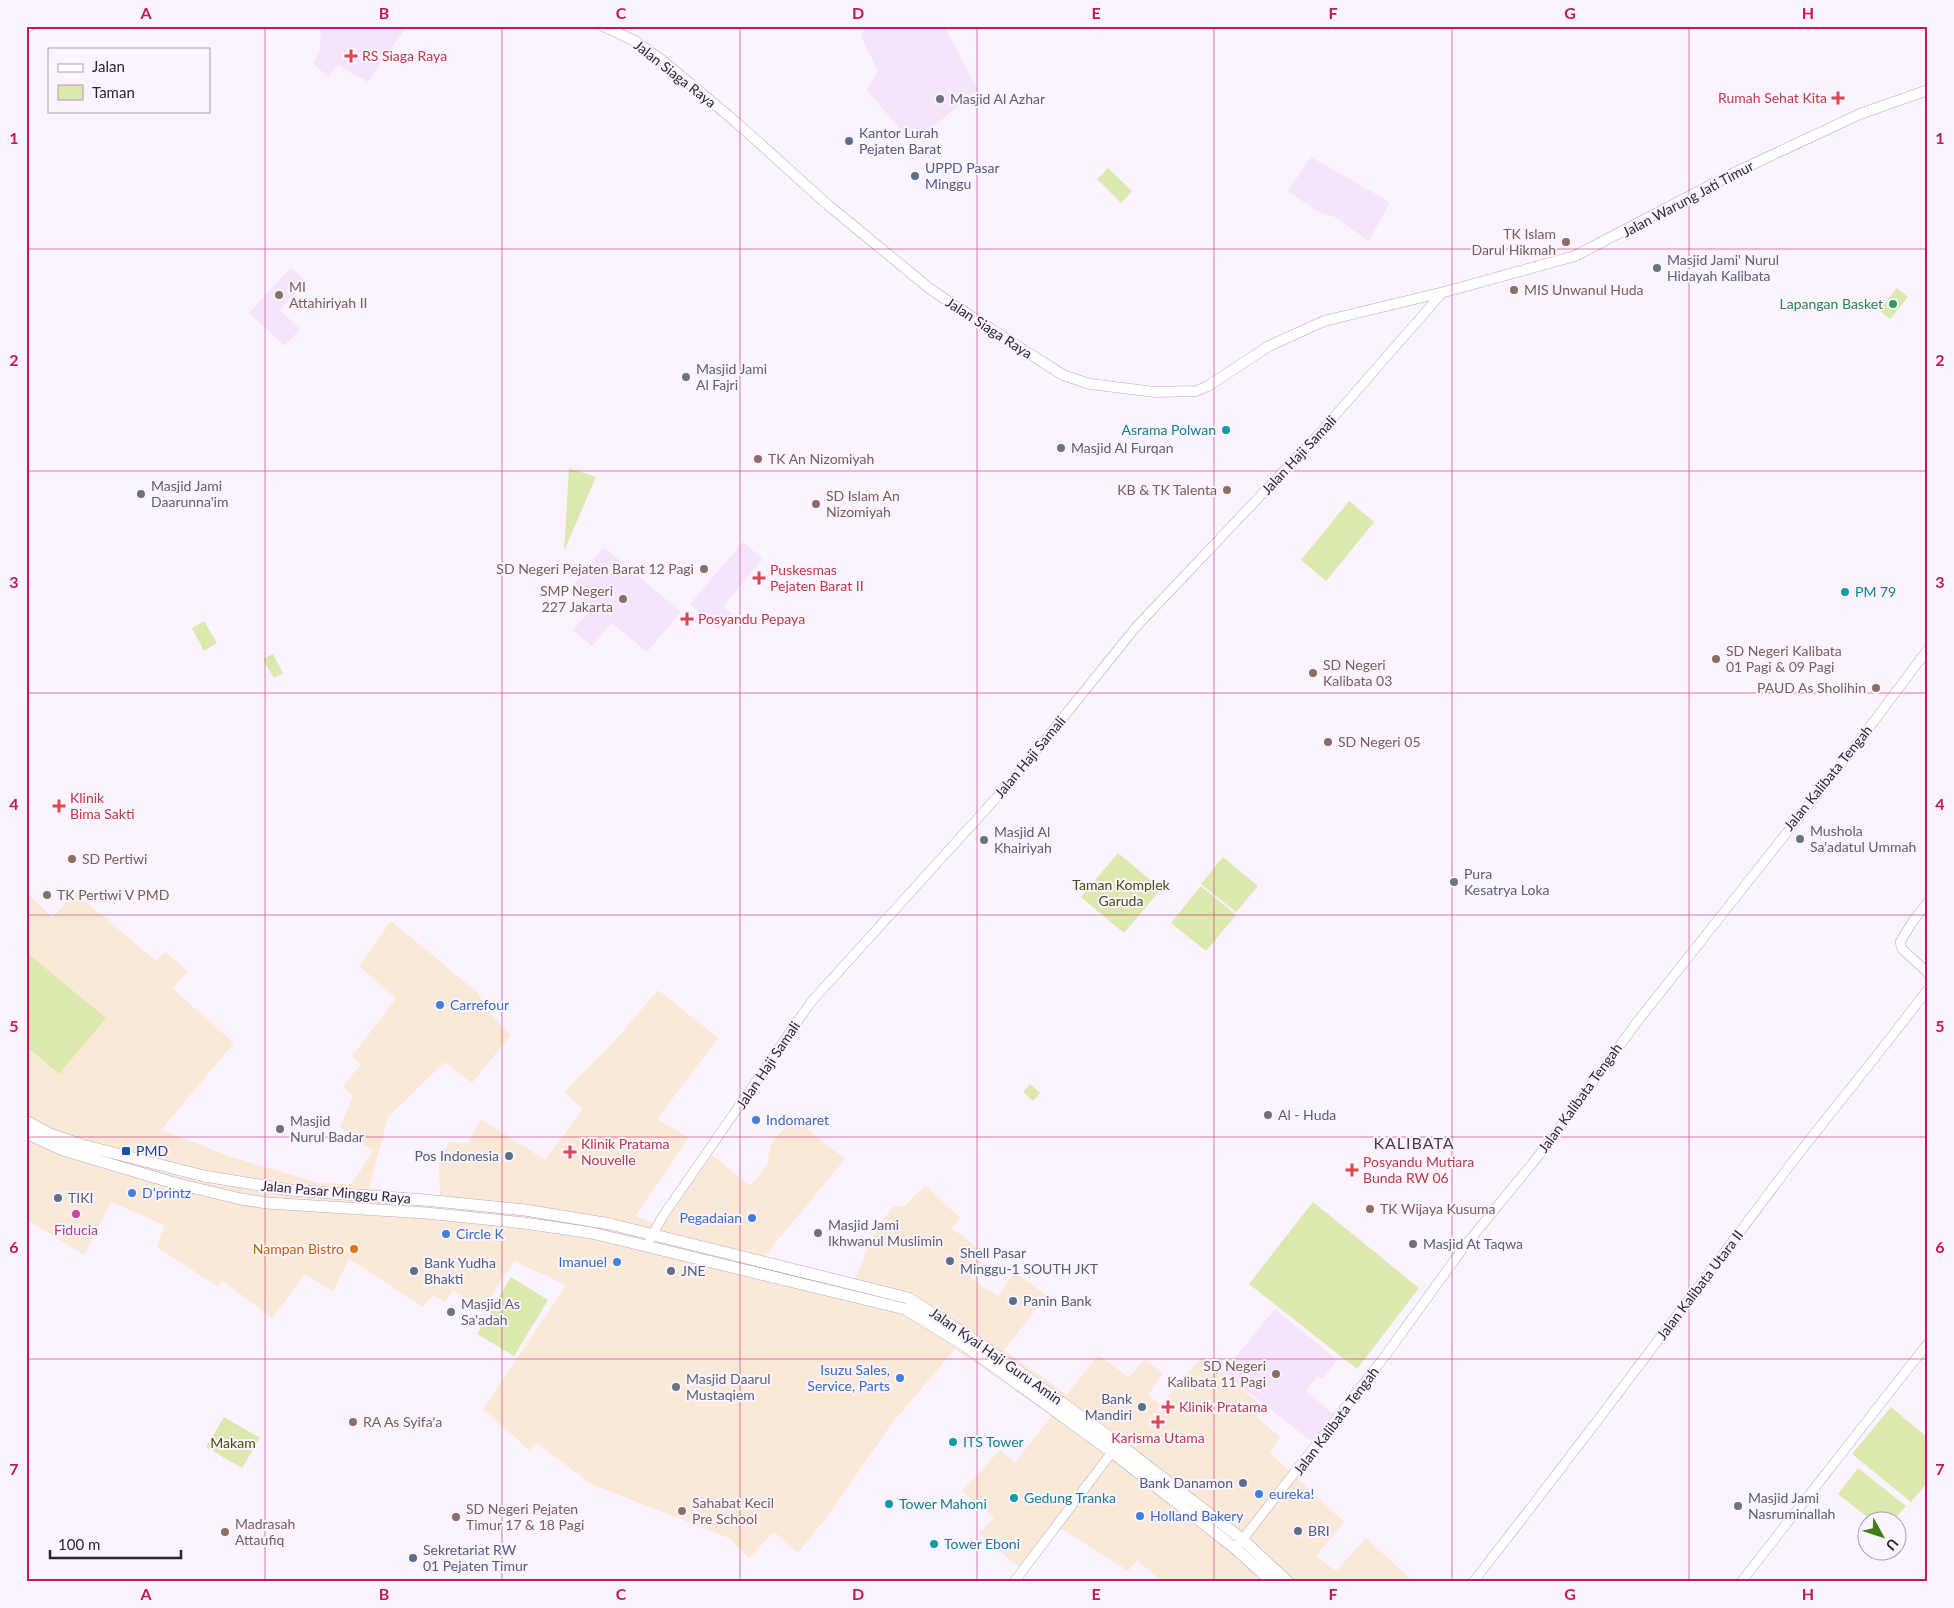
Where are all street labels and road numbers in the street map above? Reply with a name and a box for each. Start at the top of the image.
street label: Jalan Siaga Raya [631,36,720,111]
street label: Jalan Warung Jati Timur [1619,157,1756,240]
street label: Jalan Siaga Raya [943,293,1036,362]
street label: Jalan Haji Samali [1258,412,1339,498]
street label: Jalan Haji Samali [990,712,1069,801]
street label: Jalan Kalibata Tengah [1780,722,1875,834]
street label: Jalan Haji Samali [732,1018,803,1112]
street label: Jalan Kalibata Tengah [1534,1040,1625,1156]
street label: Jalan Pasar Minggu Raya [260,1176,412,1207]
street label: Jalan Kalibata Utara II [1653,1227,1746,1343]
street label: Jalan Kyai Haji Guru Amin [927,1303,1066,1408]
street label: Jalan Kalibata Tengah [1289,1363,1382,1478]

